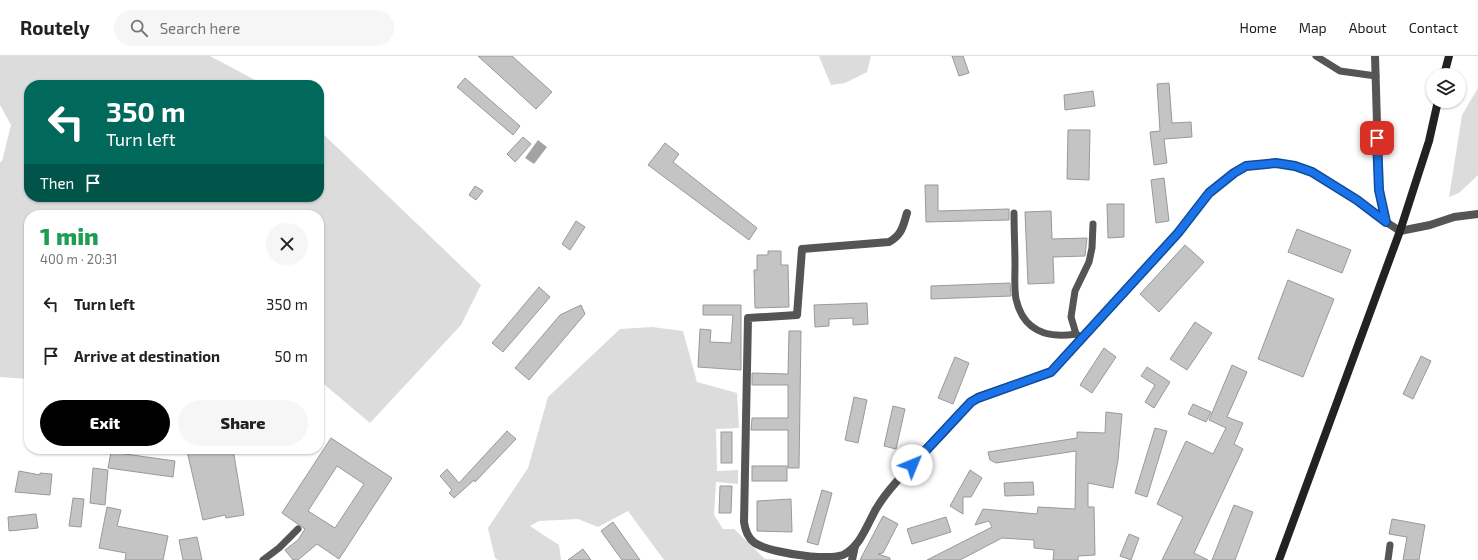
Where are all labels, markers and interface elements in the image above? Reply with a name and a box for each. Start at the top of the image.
search box [114,10,394,46]
text: Routely [20,16,90,39]
icon: search [128,17,150,39]
text: Search here [160,19,240,37]
text: Home [1240,19,1277,36]
text: Map [1299,19,1327,36]
text: About [1349,19,1387,36]
text: Contact [1409,19,1458,36]
map controls [1426,68,1466,108]
button: layers [1426,68,1466,108]
text: 350 m [106,94,186,128]
icon: left [40,96,92,148]
pin [1360,121,1394,155]
icon: arrive [1366,127,1388,149]
text: Turn left [106,128,176,150]
icon: arrive [82,172,104,194]
text: Then [40,174,74,192]
text: 1 min [40,221,99,250]
button: close [266,223,308,265]
text: 400 m · 20:31 [40,251,117,267]
icon: left [40,293,62,315]
text: Turn left [74,295,135,313]
text: 350 m [266,295,308,313]
icon: arrive [40,345,62,367]
text: Arrive at destination [74,347,220,365]
text: 50 m [274,347,308,365]
button: Exit [40,400,170,446]
button: Share [178,400,308,446]
position arrow [891,444,933,486]

